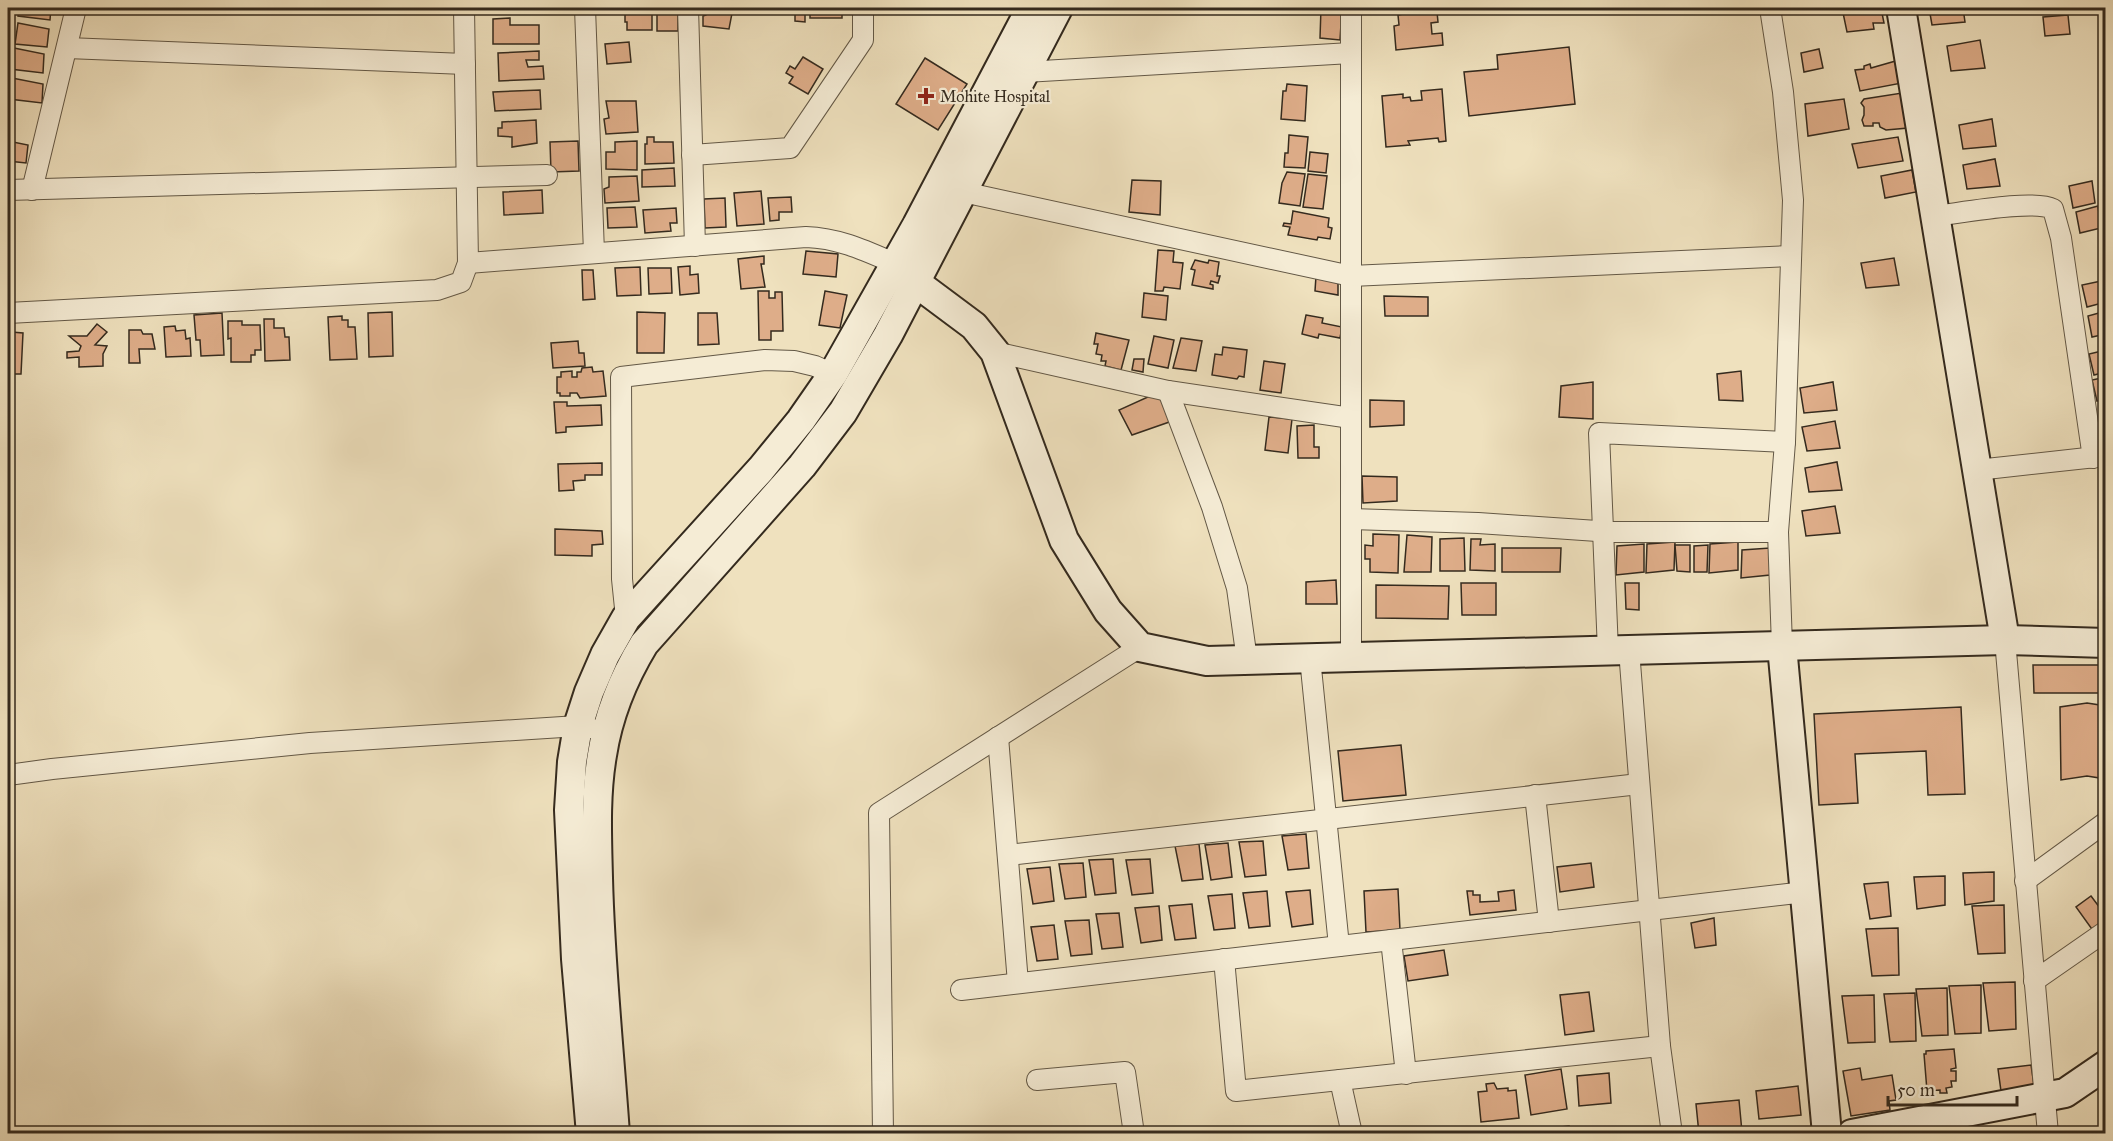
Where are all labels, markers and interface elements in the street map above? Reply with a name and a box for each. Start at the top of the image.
marker: Mohite Hospital [917,87,935,105]
place label: Mohite Hospital [940,87,1051,106]
scale bar [1888,1069,2017,1107]
text: 50 m [1897,1079,1935,1101]

